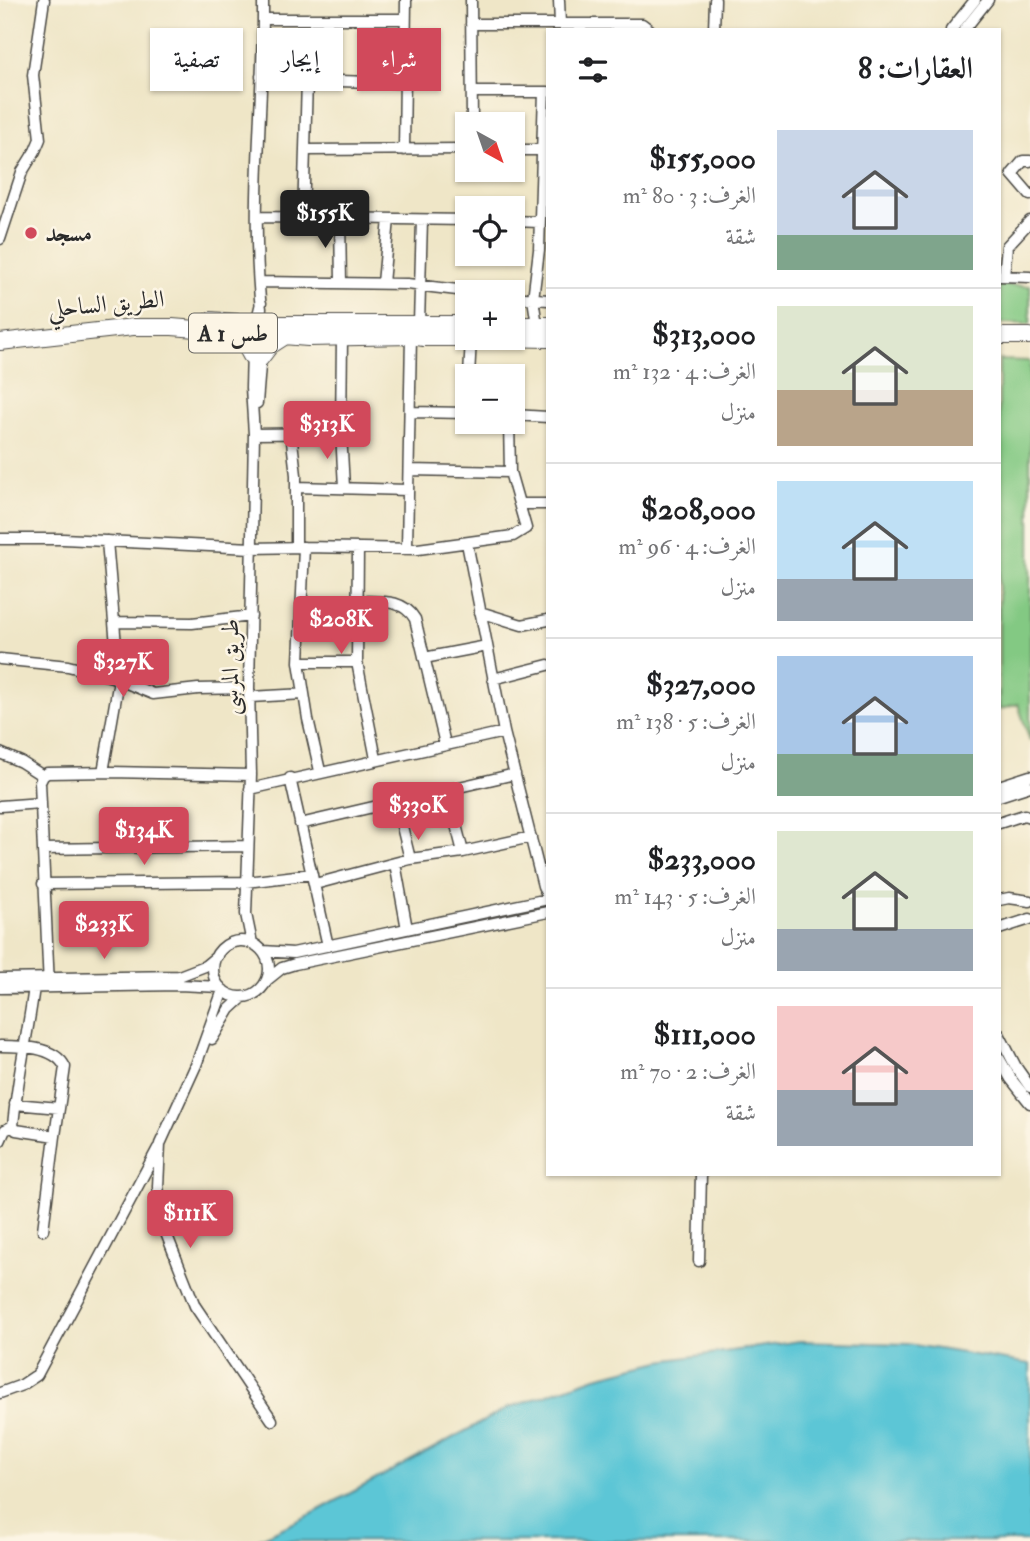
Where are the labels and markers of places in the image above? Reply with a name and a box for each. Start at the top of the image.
pin: $155K [276,190,374,250]
place label: مسجد [45,218,92,249]
marker: مسجد [23,225,39,241]
pin: $313K [278,402,376,461]
pin: $208K [292,596,390,656]
pin: $327K [74,640,172,699]
pin: $330K [369,782,467,842]
pin: $134K [95,808,193,867]
pin: $233K [55,902,153,961]
pin: $111K [141,1190,239,1250]

